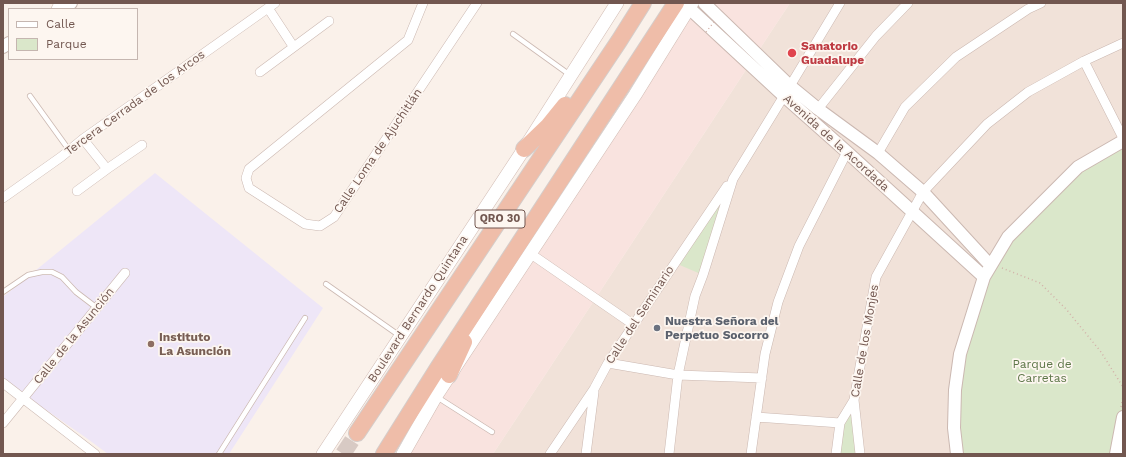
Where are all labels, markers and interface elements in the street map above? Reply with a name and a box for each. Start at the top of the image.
legend [8,8,138,60]
text: Calle [46,17,75,31]
text: Parque [46,37,87,51]
place label: Sanatorio Guadalupe [801,39,864,67]
street label: Tercera Cerrada de los Arcos [62,47,208,159]
marker: Sanatorio Guadalupe [786,47,798,59]
street label: Calle Loma de Ajuchitlán [331,86,425,216]
street label: Avenida de la Acordada [780,92,892,194]
road number: QRO 30 [475,210,525,228]
street label: Boulevard Bernardo Quintana [365,233,471,385]
street label: Calle del Seminario [603,263,677,367]
street label: Calle de los Monjes [848,283,882,399]
street label: Calle de la Asunción [31,285,117,387]
place label: Nuestra Señora del Perpetuo Socorro [665,314,779,342]
marker: Nuestra Señora del Perpetuo Socorro [652,323,662,333]
place label: Instituto La Asunción [159,330,231,358]
marker: Instituto La Asunción [146,339,156,349]
park label: Parque de Carretas [1012,357,1072,385]

